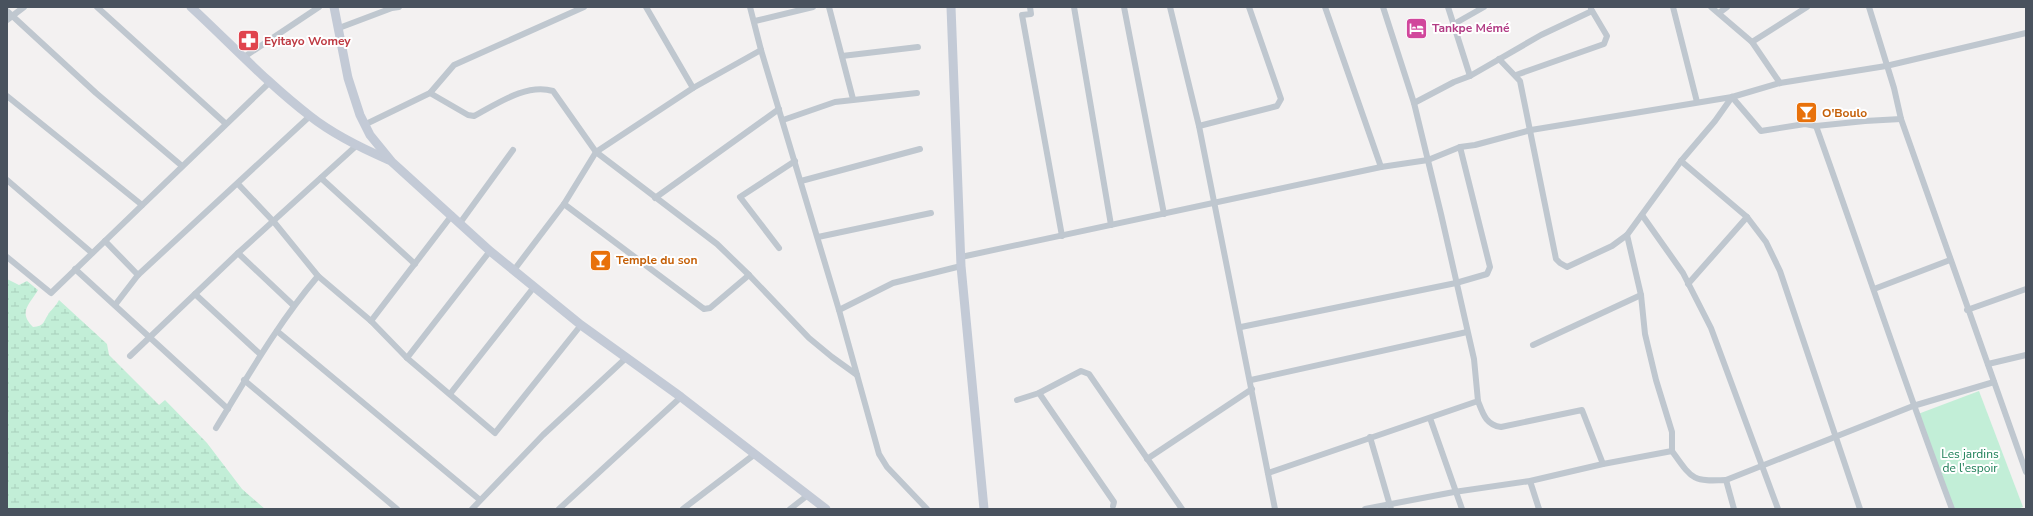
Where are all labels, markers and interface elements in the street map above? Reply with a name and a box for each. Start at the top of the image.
hotel icon: Tankpe Mémé [1404,15,1430,41]
place label: Tankpe Mémé [1432,20,1510,36]
pharmacy icon: Eyitayo Womey [235,28,261,54]
place label: Eyitayo Womey [264,33,351,49]
bar icon: O'Boulo [1794,100,1820,126]
place label: O'Boulo [1822,105,1867,121]
bar icon: Temple du son [588,247,614,273]
place label: Temple du son [616,252,697,268]
park label: Les jardins de l'espoir [1941,446,1999,476]

